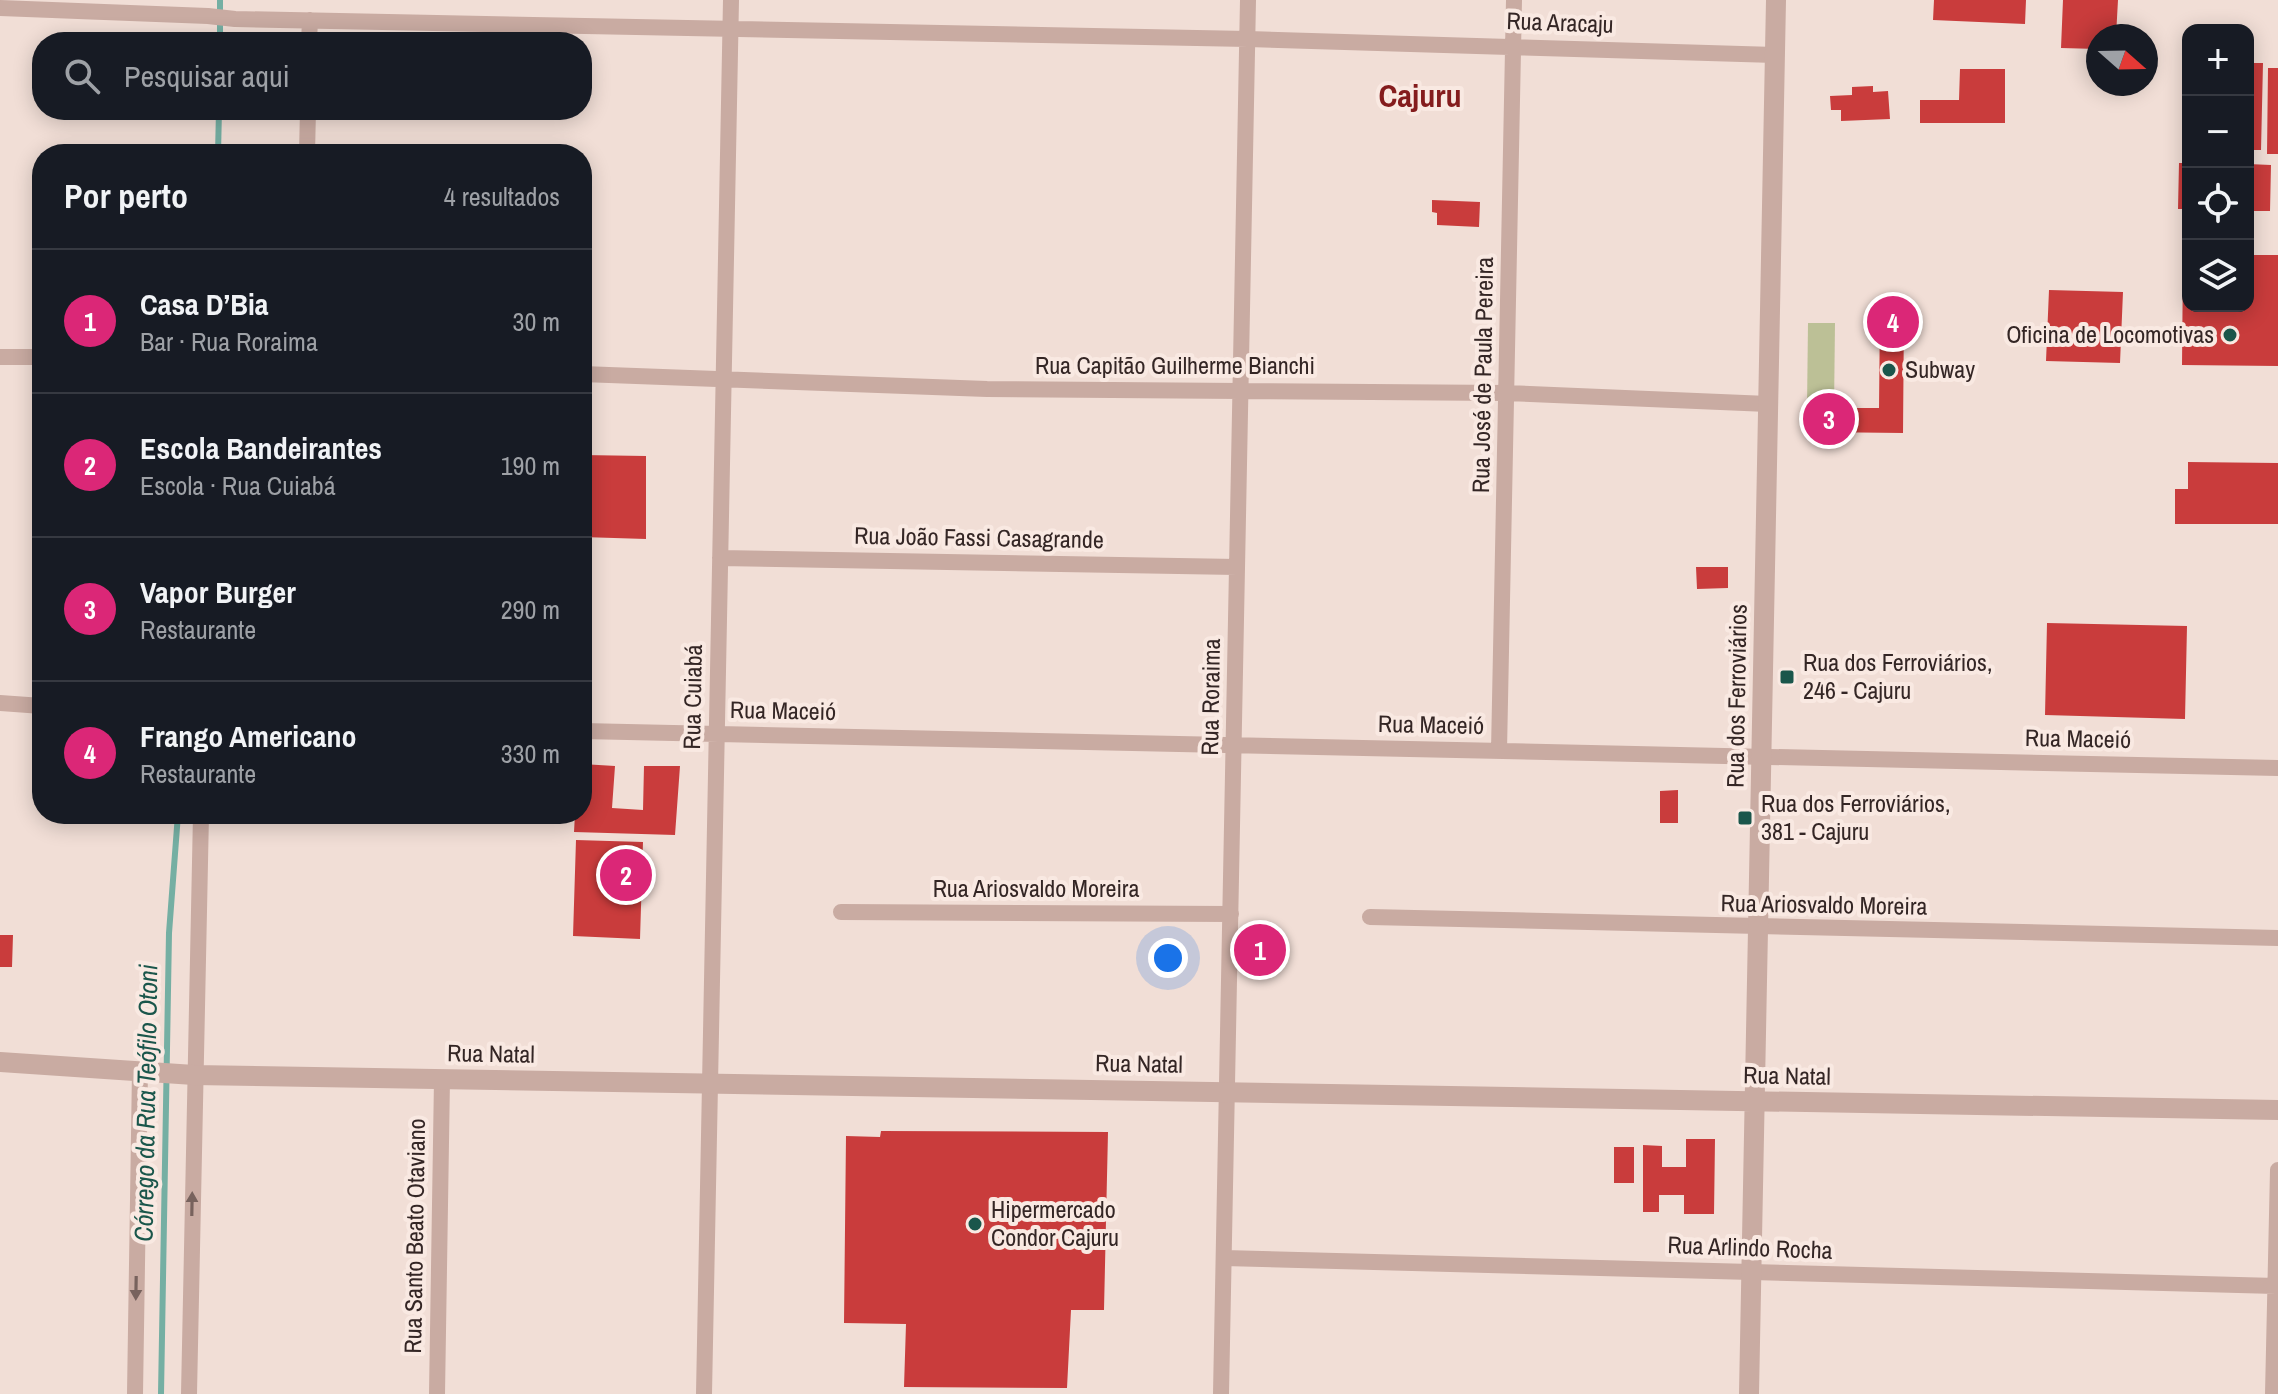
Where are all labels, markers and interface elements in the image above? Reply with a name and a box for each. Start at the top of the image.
street label: Rua Aracaju [1506,4,1614,40]
north arrow [2086,24,2158,96]
map controls [2182,24,2254,312]
button: + [2182,24,2254,96]
search box [32,32,592,120]
icon: search [60,54,104,98]
text: Pesquisar aqui [124,56,289,96]
district label: Cajuru [1378,74,1462,117]
button: − [2182,96,2254,168]
button: locate [2182,168,2254,240]
text: Por perto [64,173,188,219]
text: 4 resultados [444,179,560,214]
button: layers [2182,240,2254,312]
street label: Rua José de Paula Pereira [1464,257,1500,493]
text: Casa D’Bia [140,284,269,324]
pin: 4 [1867,292,1919,352]
text: 1 [84,304,96,339]
text: 30 m [513,304,560,339]
place label: Oficina de Locomotivas [2006,318,2214,350]
text: Bar · Rua Roraima [140,324,318,359]
marker: Oficina de Locomotivas [2221,326,2239,344]
street label: Rua Capitão Guilherme Bianchi [1035,349,1315,381]
place label: Subway [1905,353,1975,385]
marker: Subway [1880,361,1898,379]
pin: 3 [1803,389,1855,449]
text: Escola Bandeirantes [140,428,382,468]
text: 2 [84,448,96,483]
text: 190 m [501,448,560,483]
text: Escola · Rua Cuiabá [140,468,336,503]
street label: Rua João Fassi Casagrande [854,519,1104,555]
text: Vapor Burger [140,572,296,612]
text: 3 [84,592,96,627]
text: 290 m [501,592,560,627]
street label: Rua dos Ferroviários [1718,604,1754,788]
text: Restaurante [140,612,256,647]
street label: Rua Roraima [1193,638,1227,756]
street label: Rua Cuiabá [675,644,709,750]
place label: Rua dos Ferroviários, 246 - Cajuru [1803,646,1992,706]
marker: Rua dos Ferroviários, 246 - Cajuru [1778,668,1796,686]
street label: Rua Maceió [730,693,836,727]
street label: Rua Maceió [1378,707,1484,741]
text: Frango Americano [140,716,356,756]
street label: Rua Maceió [2025,721,2131,755]
text: 4 [84,736,96,771]
text: 330 m [501,736,560,771]
text: Restaurante [140,756,256,791]
place label: Rua dos Ferroviários, 381 - Cajuru [1761,787,1950,847]
marker: Rua dos Ferroviários, 381 - Cajuru [1736,809,1754,827]
pin: 2 [600,845,652,905]
street label: Rua Ariosvaldo Moreira [933,872,1139,904]
street label: Rua Ariosvaldo Moreira [1720,886,1928,922]
pin: 1 [1234,920,1286,980]
your location [1148,938,1188,978]
water label: Córrego da Rua Teófilo Otoni [126,964,165,1242]
street label: Rua Natal [447,1036,535,1070]
street label: Rua Natal [1095,1046,1183,1080]
street label: Rua Natal [1743,1058,1831,1092]
street label: Rua Santo Beato Otaviano [396,1118,432,1354]
one-way arrow [186,1191,198,1216]
place label: Hipermercado Condor Cajuru [991,1193,1119,1253]
marker: Hipermercado Condor Cajuru [966,1215,984,1233]
street label: Rua Arlindo Rocha [1667,1228,1833,1266]
one-way arrow [130,1276,143,1301]

